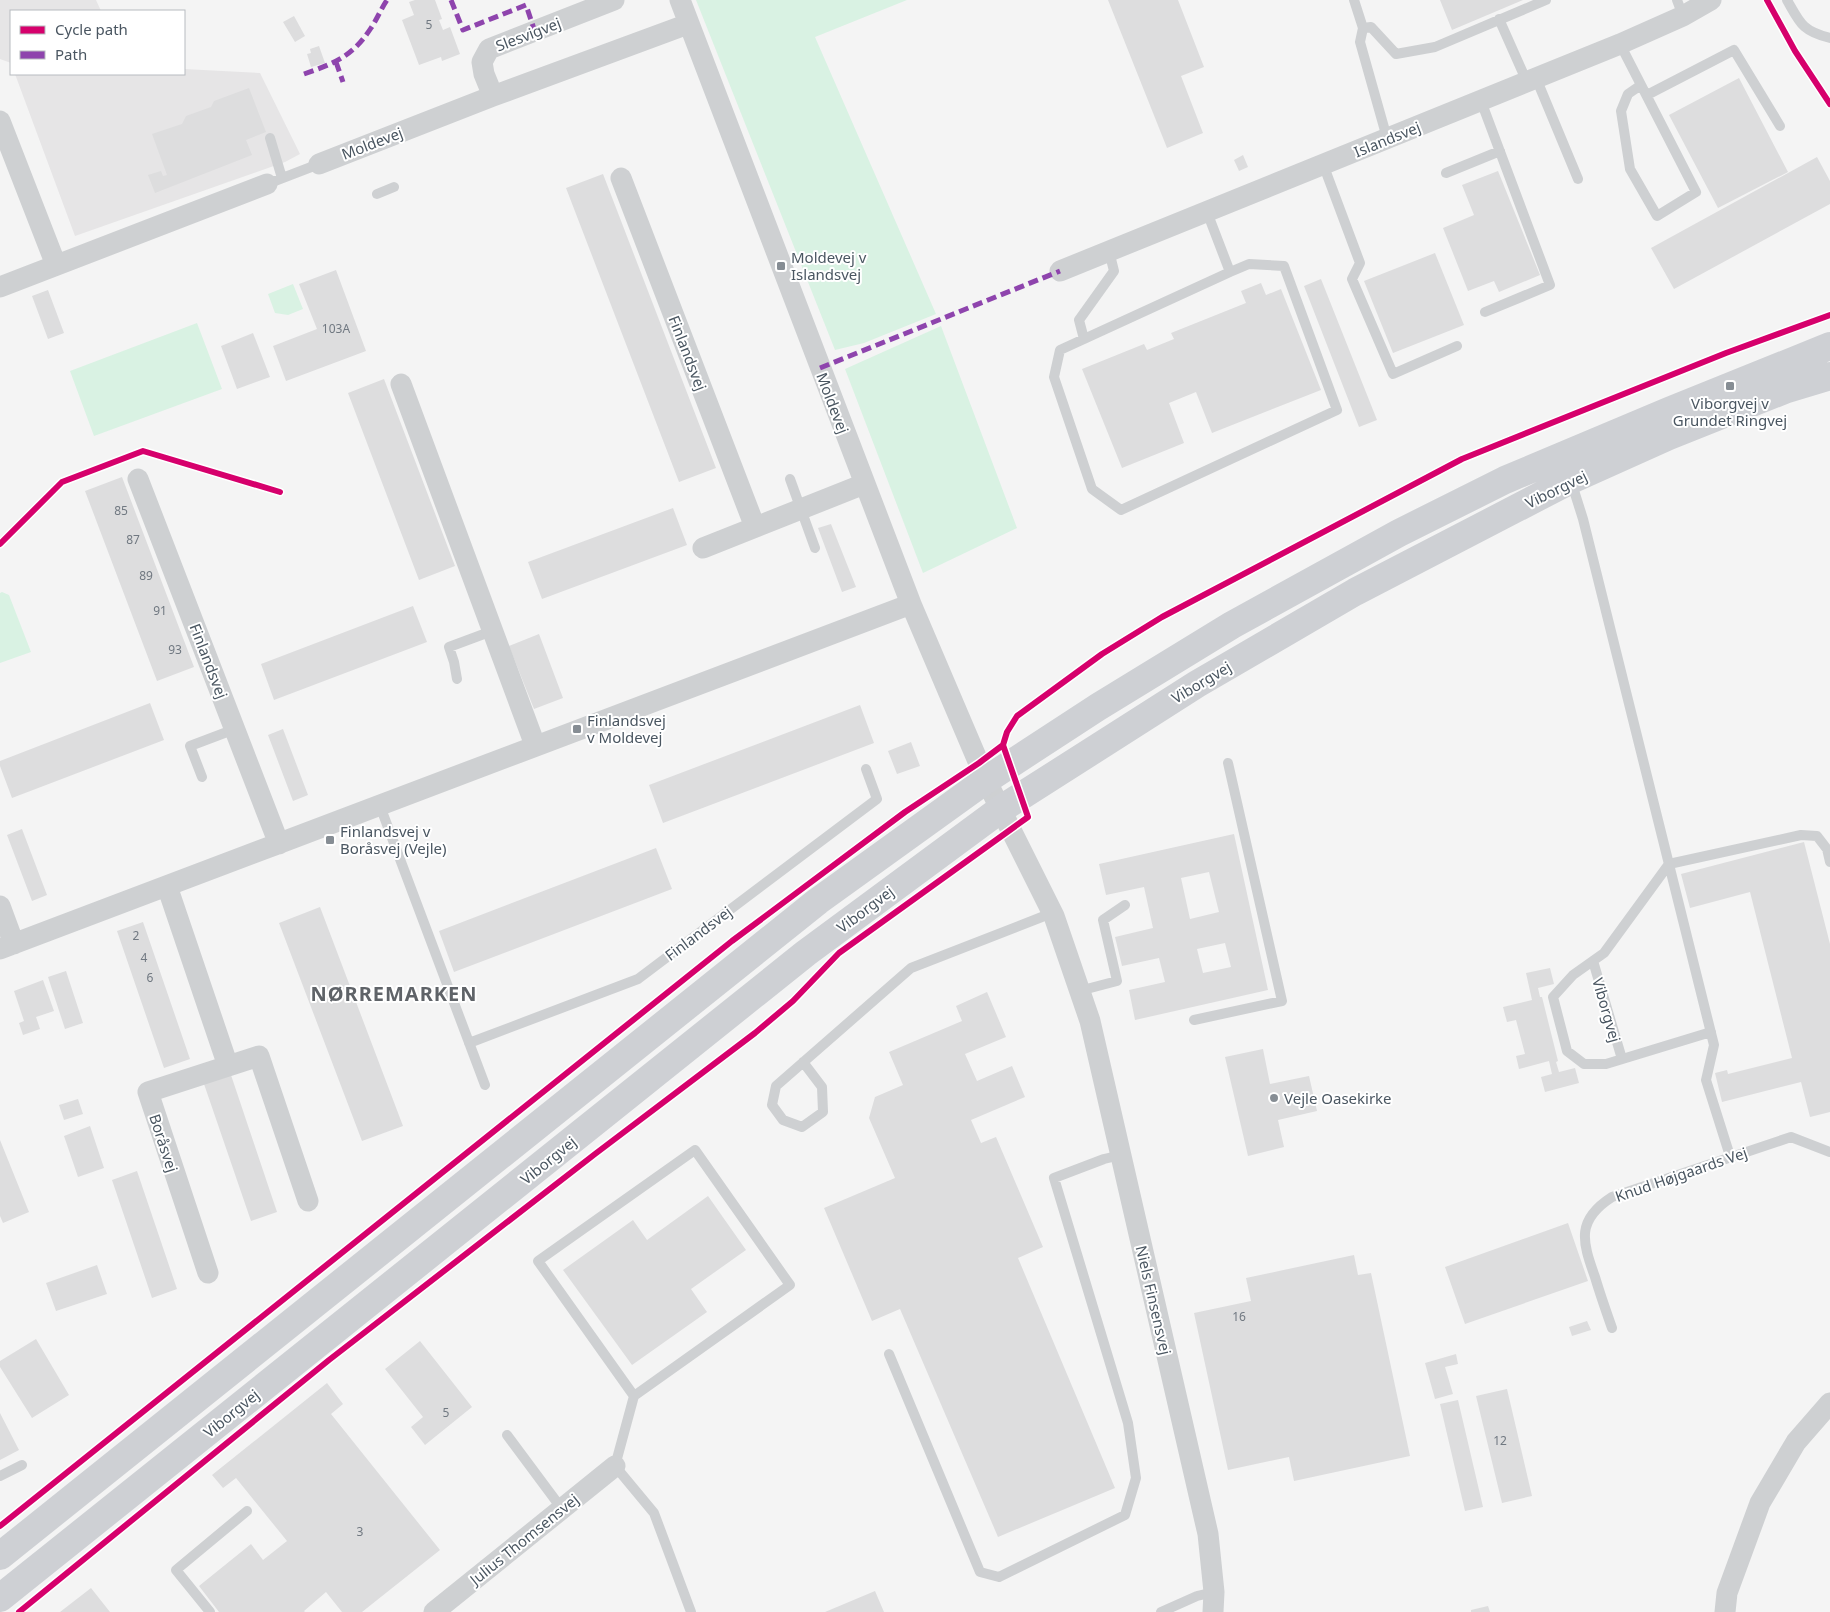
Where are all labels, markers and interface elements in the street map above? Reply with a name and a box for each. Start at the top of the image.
legend [10,10,185,75]
street label: Slesvigvej [492,12,564,56]
house number: 5 [426,16,433,33]
text: Cycle path [55,19,128,39]
text: Path [55,44,87,64]
street label: Islandsvej [1351,117,1423,161]
street label: Moldevej [339,122,405,164]
place label: Moldevej v Islandsvej [791,247,867,284]
marker: Moldevej v Islandsvej [775,260,787,272]
street label: Finlandsvej [665,313,711,393]
house number: 103A [322,320,350,337]
street label: Moldevej [812,370,854,436]
marker: Viborgvej v Grundet Ringvej [1724,380,1736,392]
place label: Viborgvej v Grundet Ringvej [1673,393,1787,430]
street label: Viborgvej [1522,465,1590,513]
house number: 85 [114,502,128,519]
house number: 87 [126,531,140,548]
house number: 89 [139,567,153,584]
house number: 91 [153,602,167,619]
street label: Finlandsvej [186,621,232,701]
house number: 93 [168,641,182,658]
street label: Viborgvej [1167,656,1235,708]
place label: Finlandsvej v Moldevej [587,710,666,747]
marker: Finlandsvej v Moldevej [571,723,583,735]
place label: Finlandsvej v Boråsvej (Vejle) [340,821,447,858]
marker: Finlandsvej v Boråsvej (Vejle) [324,834,336,846]
street label: Viborgvej [832,881,898,937]
street label: Finlandsvej [660,901,736,965]
house number: 2 [133,927,140,944]
house number: 4 [141,949,148,966]
house number: 6 [147,969,154,986]
street label: Viborgvej [1588,975,1626,1045]
district label: NØRREMARKEN [310,980,478,1007]
place label: Vejle Oasekirke [1284,1088,1392,1108]
marker: Vejle Oasekirke [1268,1092,1280,1104]
street label: Boråsvej [145,1111,183,1175]
street label: Viborgvej [516,1131,580,1189]
street label: Knud Højgaards Vej [1612,1142,1750,1206]
street label: Niels Finsensvej [1132,1243,1176,1357]
house number: 16 [1232,1308,1246,1325]
street label: Viborgvej [199,1384,263,1442]
house number: 5 [443,1404,450,1421]
house number: 12 [1493,1432,1507,1449]
street label: Julius Thomsensvej [464,1489,582,1590]
house number: 3 [357,1523,364,1540]

